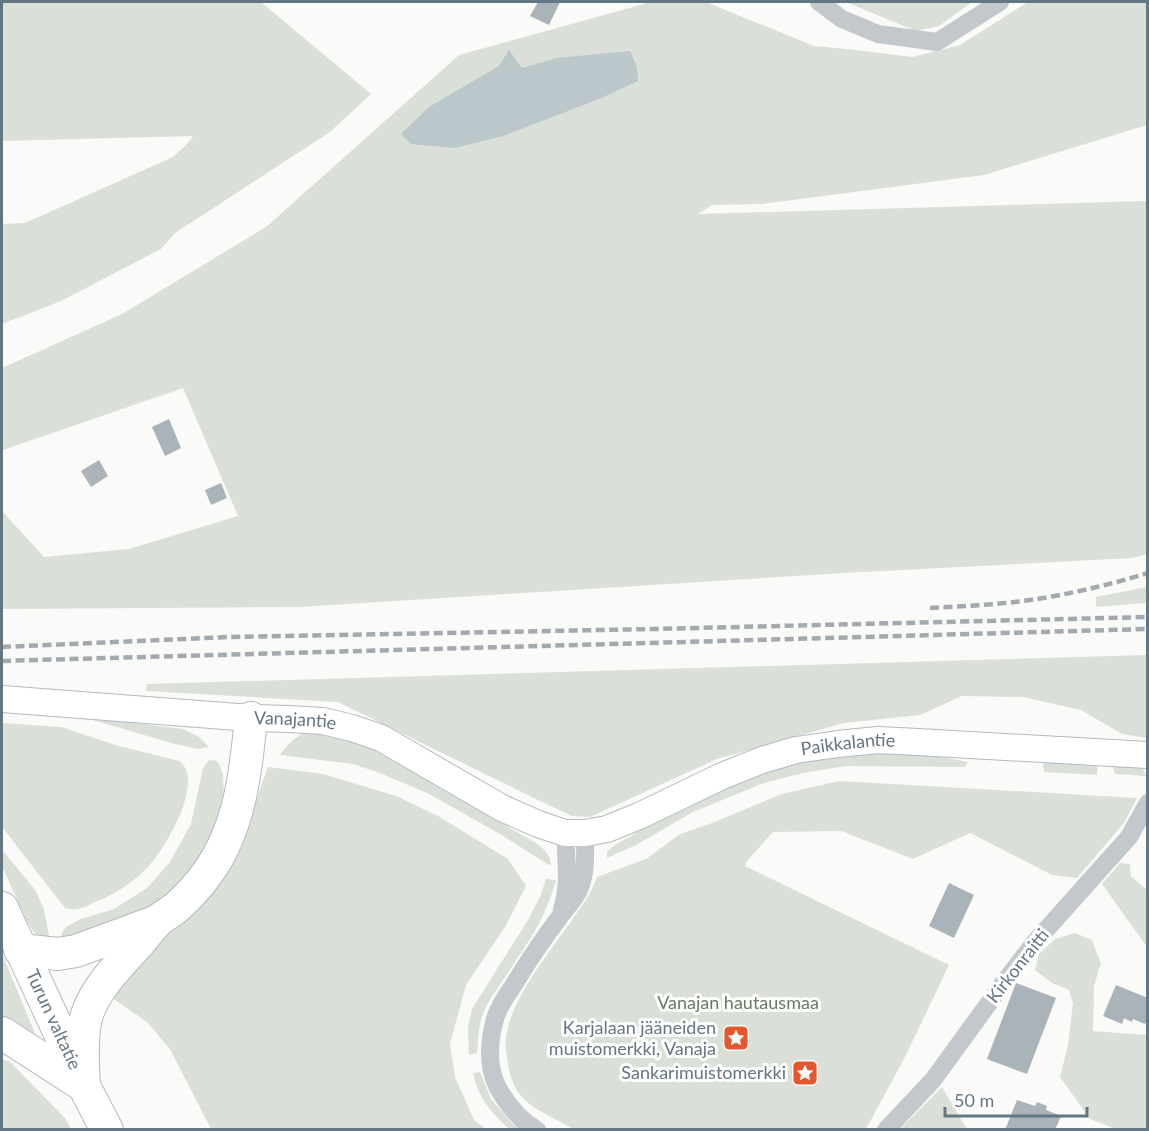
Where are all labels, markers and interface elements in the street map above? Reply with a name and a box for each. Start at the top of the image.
street label: Vanajantie [254,706,339,734]
street label: Paikkalantie [799,728,896,759]
street label: Kirkonraitti [981,924,1053,1007]
street label: Turun valtatie [22,966,87,1073]
park label: Vanajan hautausmaa [657,991,819,1013]
place label: Karjalaan jääneiden muistomerkki, Vanaja [549,1016,716,1059]
place icon: Karjalaan jääneiden muistomerkki, Vanaja [721,1023,751,1053]
place icon: Sankarimuistomerkki [790,1058,820,1088]
place label: Sankarimuistomerkki [621,1061,786,1083]
scale bar [945,1080,1088,1118]
text: 50 m [954,1089,994,1111]

